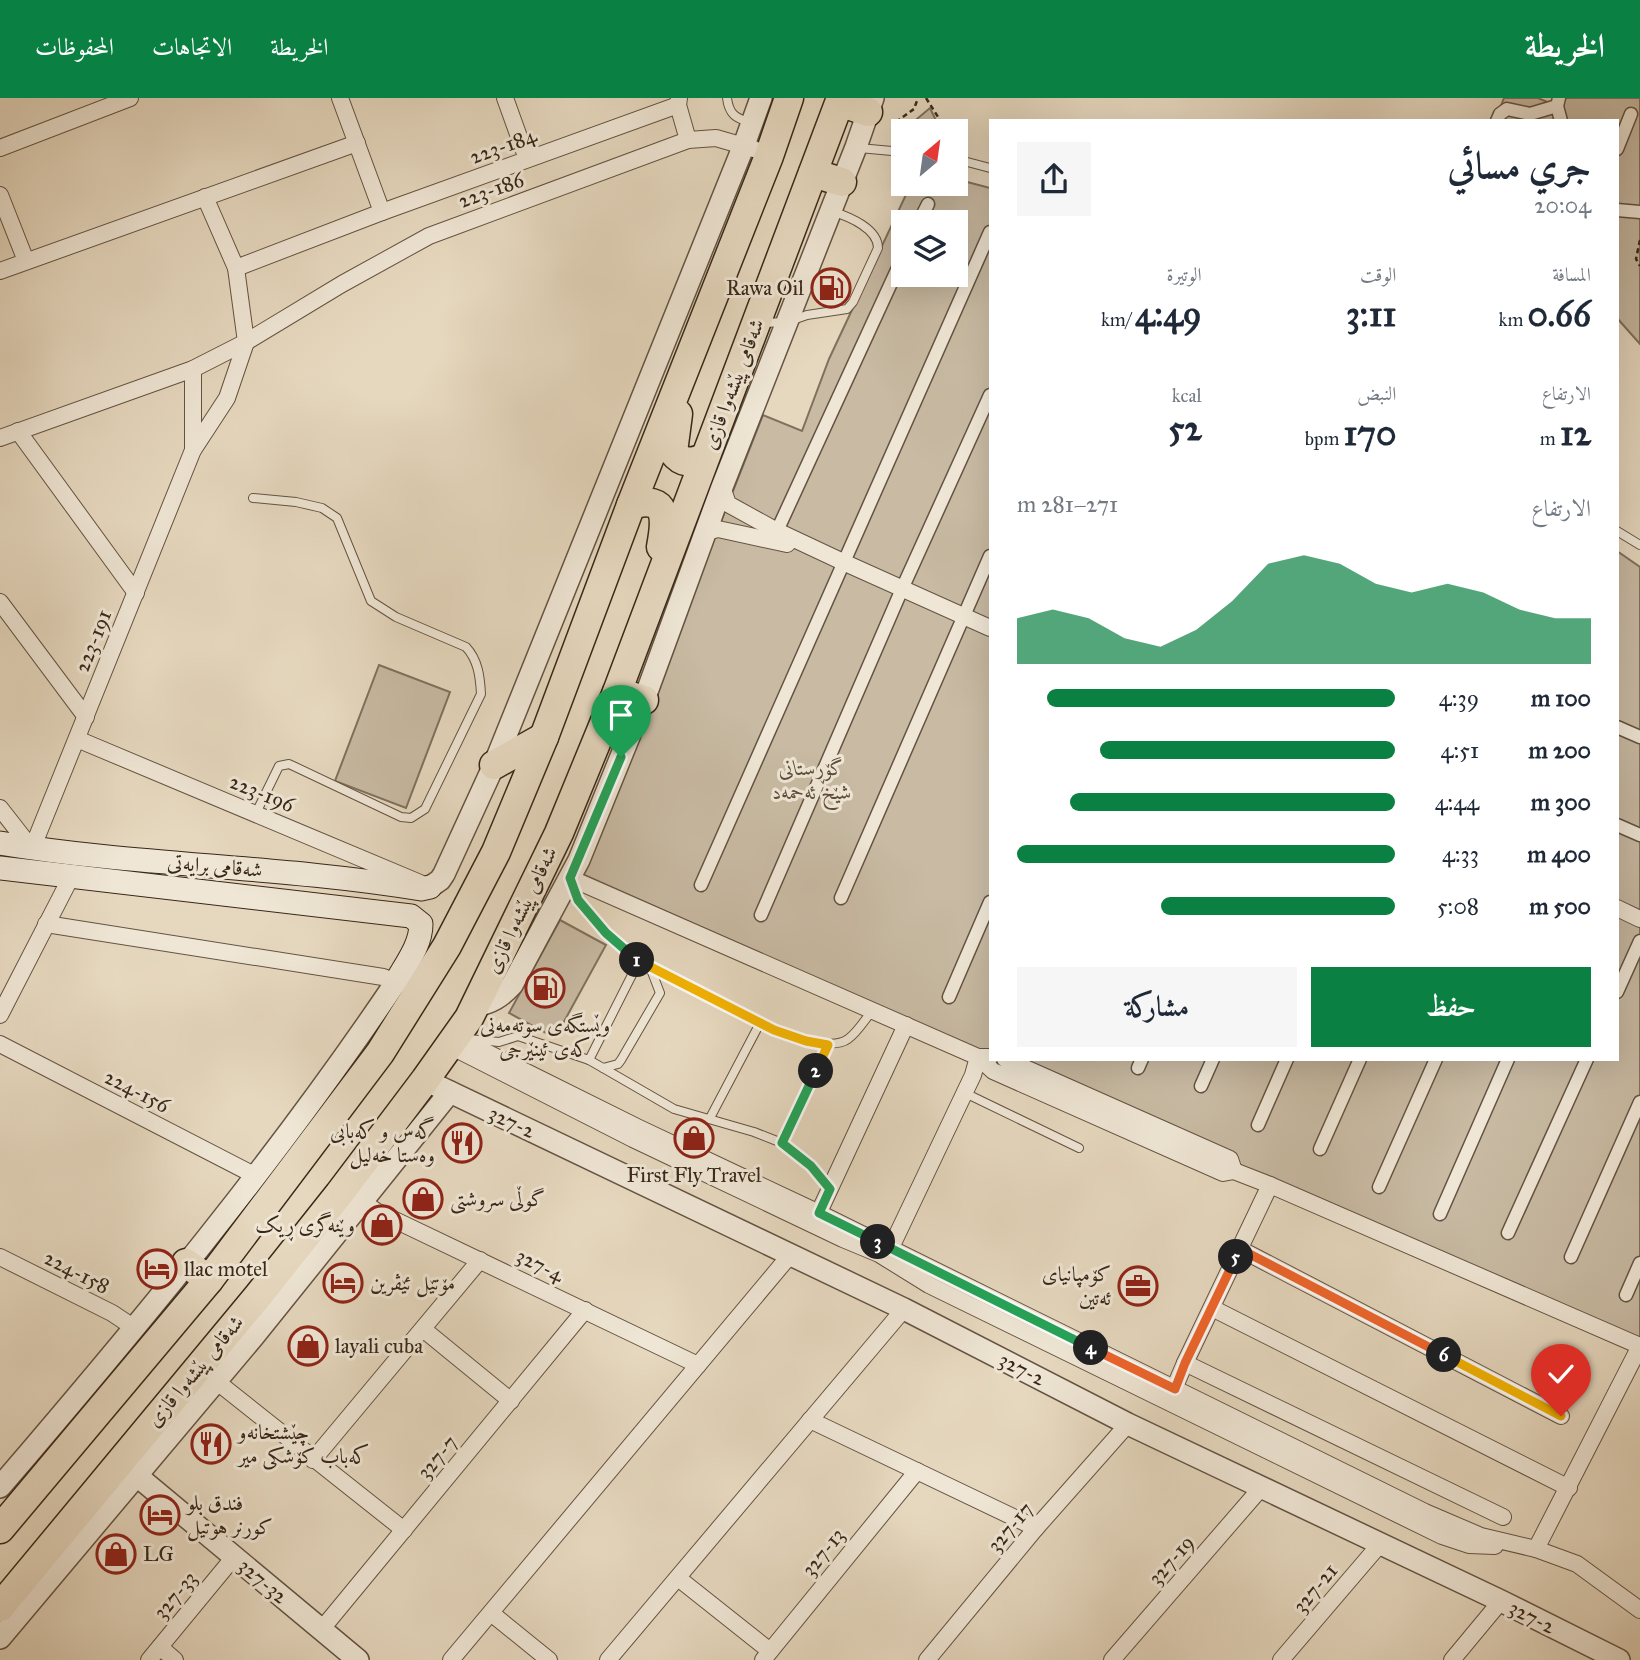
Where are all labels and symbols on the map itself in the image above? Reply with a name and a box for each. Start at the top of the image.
north arrow [891,119,968,196]
street label: 223-184 [466,122,541,170]
street label: 223-186 [455,166,528,214]
fuel station icon: Rawa Oil [810,267,852,309]
place label: Rawa Oil [726,275,804,301]
street label: شەقامی پێشەوا قازی [696,315,771,453]
street label: 223-191 [69,606,117,676]
pin [591,685,651,757]
park label: گۆڕستانی شێخ ئەحمەد [772,755,852,811]
street label: 223-196 [226,768,299,818]
street label: شەقامی پێشەوا قازی [479,842,564,978]
street label: شەقامی برایەتی [166,849,264,883]
pin: 1 [620,942,654,978]
fuel station icon: وێستگەی سوتەمەنی کەی ئینێرجی [524,967,566,1009]
place label: وێستگەی سوتەمەنی کەی ئینێرجی [480,1012,610,1062]
pin: 2 [798,1054,834,1088]
street label: 224-156 [100,1064,175,1119]
street label: 327-2 [485,1100,540,1144]
place label: گەس و کەبابی وەستا خەلیل [330,1116,435,1170]
shop icon: First Fly Travel [673,1117,715,1159]
restaurant icon: گەس و کەبابی وەستا خەلیل [441,1122,483,1164]
place label: First Fly Travel [626,1162,762,1188]
shop icon: گوڵی سروشتی [402,1178,444,1220]
place label: گوڵی سروشتی [450,1186,545,1214]
shop icon: وێنەگری ڕیک [361,1204,403,1246]
place label: وێنەگری ڕیک [255,1211,355,1242]
pin: 3 [860,1224,896,1260]
pin: 5 [1218,1240,1254,1274]
street label: 327-4 [512,1242,569,1288]
street label: 224-158 [40,1245,114,1299]
hotel icon: llac motel [136,1248,178,1290]
place label: llac motel [184,1256,268,1282]
place label: کۆمپانیای ئەتین [1042,1261,1112,1311]
hotel icon: مۆتێل ئێڤرین [322,1262,364,1304]
office icon: کۆمپانیای ئەتین [1117,1265,1159,1307]
place label: مۆتێل ئێڤرین [370,1270,455,1298]
street label: شەقامی پێشەوا قازی [141,1310,250,1433]
shop icon: layali cuba [287,1325,329,1367]
pin: 4 [1074,1330,1108,1366]
place label: layali cuba [335,1333,423,1359]
pin: 6 [1426,1338,1462,1372]
pin [1531,1344,1591,1416]
street label: 327-2 [995,1346,1050,1392]
place label: چێشتخانەو کەباب کۆشکی میر [236,1419,369,1470]
restaurant icon: چێشتخانەو کەباب کۆشکی میر [190,1423,232,1465]
street label: 327-7 [411,1430,463,1484]
place label: فندق بلو كورنر هوتيل [185,1490,273,1542]
hotel icon: فندق بلو كورنر هوتيل [139,1494,181,1536]
street label: 327-17 [982,1497,1038,1557]
street label: 327-13 [796,1523,850,1581]
street label: 327-19 [1142,1530,1200,1590]
shop icon: LG [95,1533,137,1575]
place label: LG [143,1541,174,1567]
street label: 327-32 [233,1553,294,1610]
street label: 327-21 [1287,1558,1343,1618]
street label: 327-33 [147,1566,203,1624]
street label: 327-2 [1505,1594,1560,1640]

